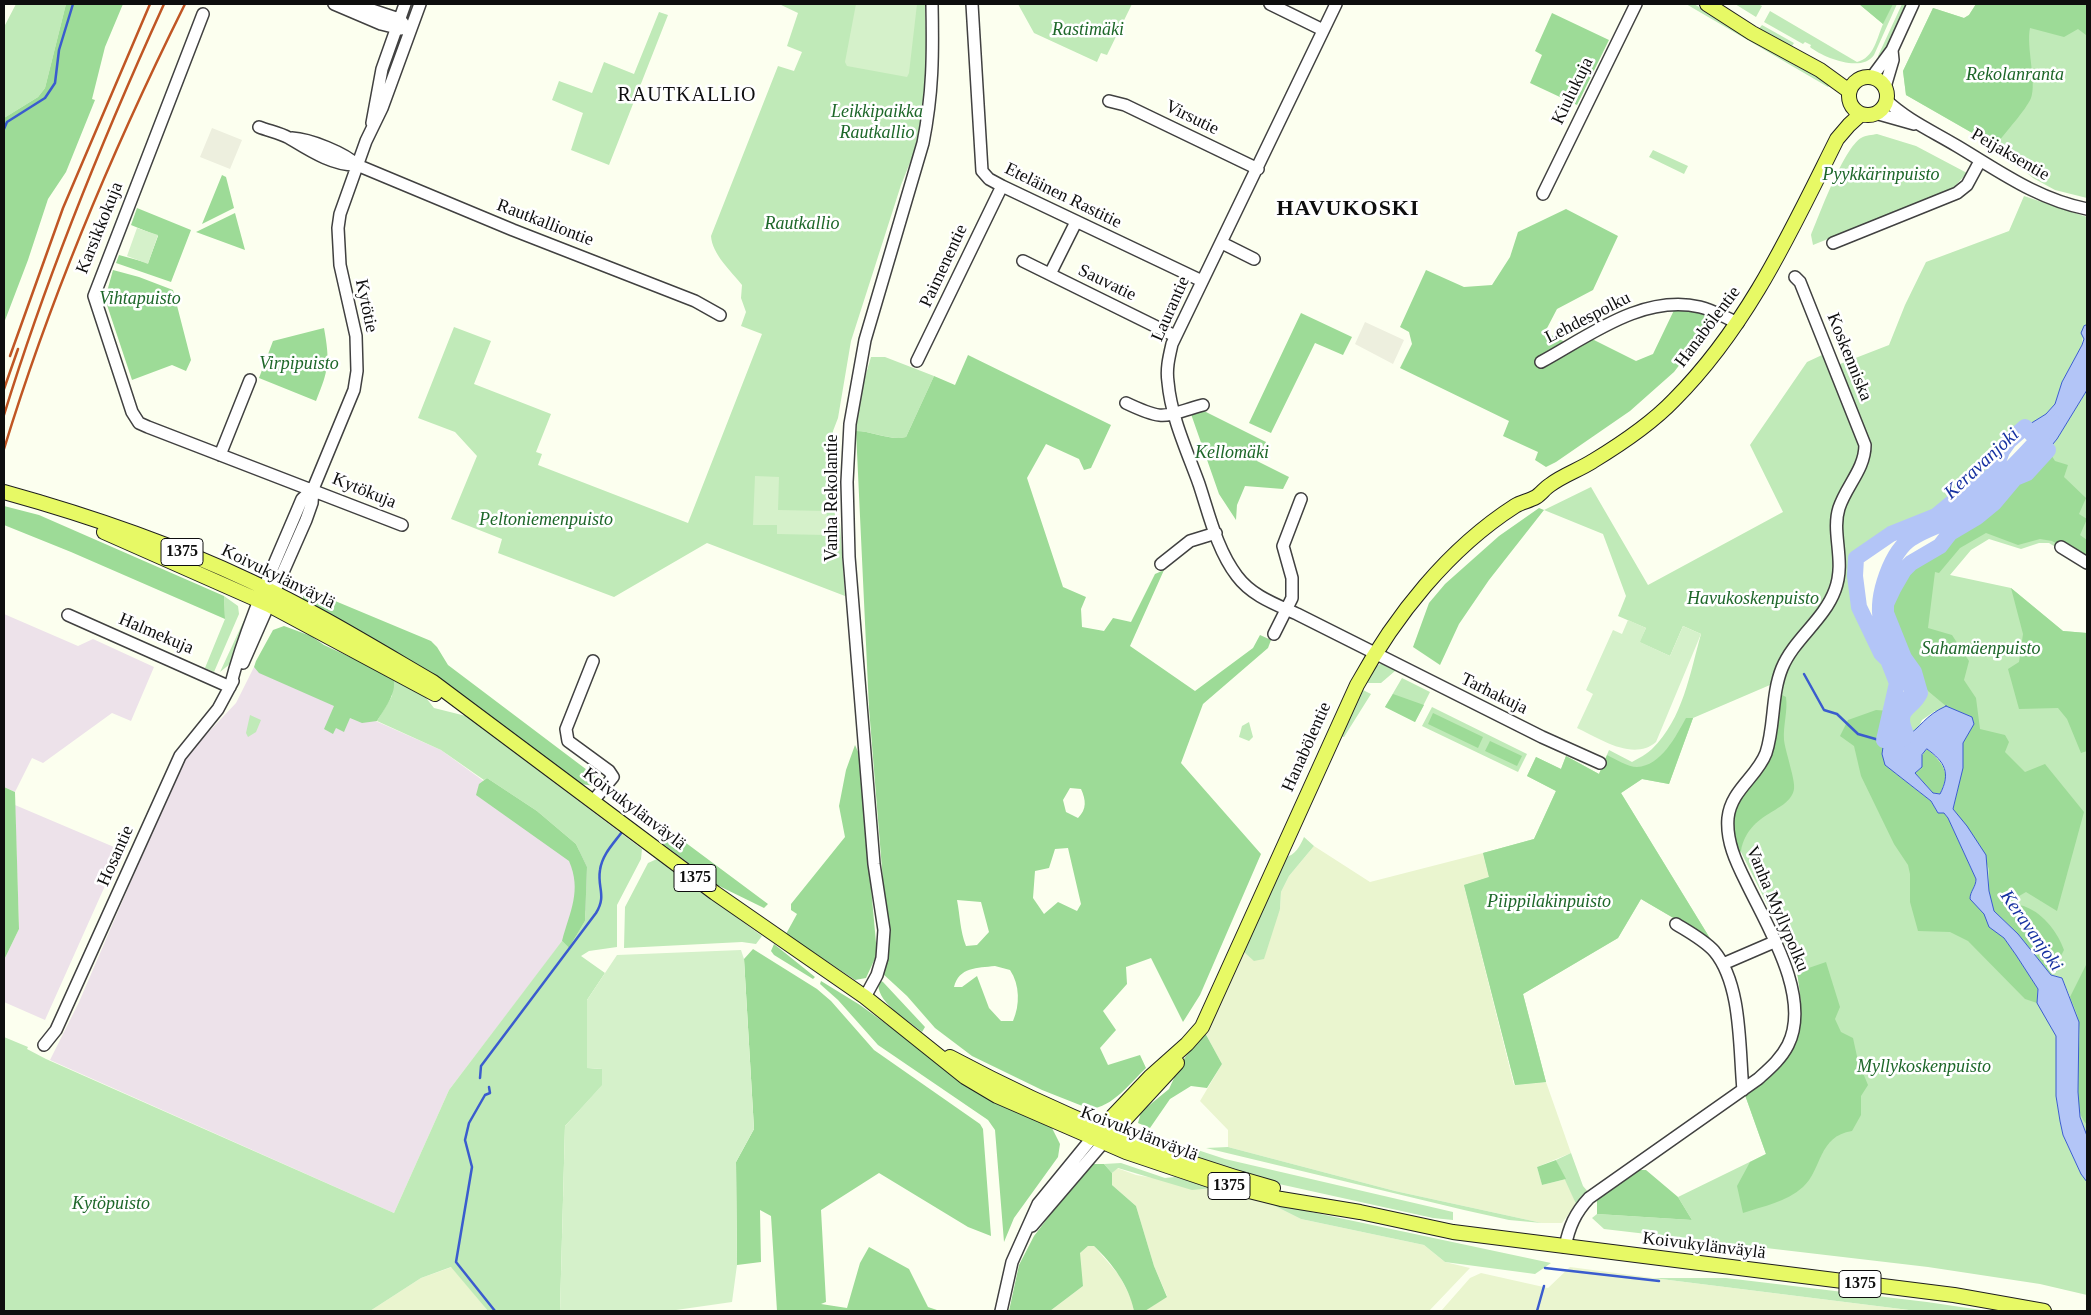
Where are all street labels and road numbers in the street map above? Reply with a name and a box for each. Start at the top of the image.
street label: Kiulukuja [1548,54,1598,128]
street label: Virsutie [1162,96,1222,140]
street label: Peijaksentie [1967,124,2053,186]
street label: Eteläinen Rastitie [1001,158,1125,234]
street label: Karsikkokuja [72,179,128,277]
street label: Rautkalliontie [494,195,596,251]
street label: Paimenentie [915,221,973,311]
street label: Sauvatie [1074,260,1140,306]
street label: Laurantie [1147,273,1195,345]
street label: Kytötie [350,277,382,335]
street label: Hanabölentie [1670,282,1746,372]
street label: Lehdespolku [1542,287,1634,349]
street label: Koskenniska [1822,310,1876,404]
street label: Vanha Rekolantie [821,434,843,562]
street label: Kytökuja [329,468,399,514]
road number: 1375 [161,538,203,566]
street label: Koivukylänväylä [218,540,338,614]
street label: Halmekuja [115,609,197,659]
street label: Tarhakuja [1457,669,1531,719]
street label: Hanabölentie [1278,699,1336,795]
street label: Koivukylänväylä [578,763,690,855]
street label: Hosantie [93,822,139,890]
street label: Vanha Myllypolku [1741,843,1813,975]
road number: 1375 [674,864,716,891]
street label: Koivukylänväylä [1077,1102,1201,1166]
road number: 1375 [1208,1172,1250,1200]
street label: Koivukylänväylä [1641,1228,1767,1264]
road number: 1375 [1839,1270,1881,1298]

